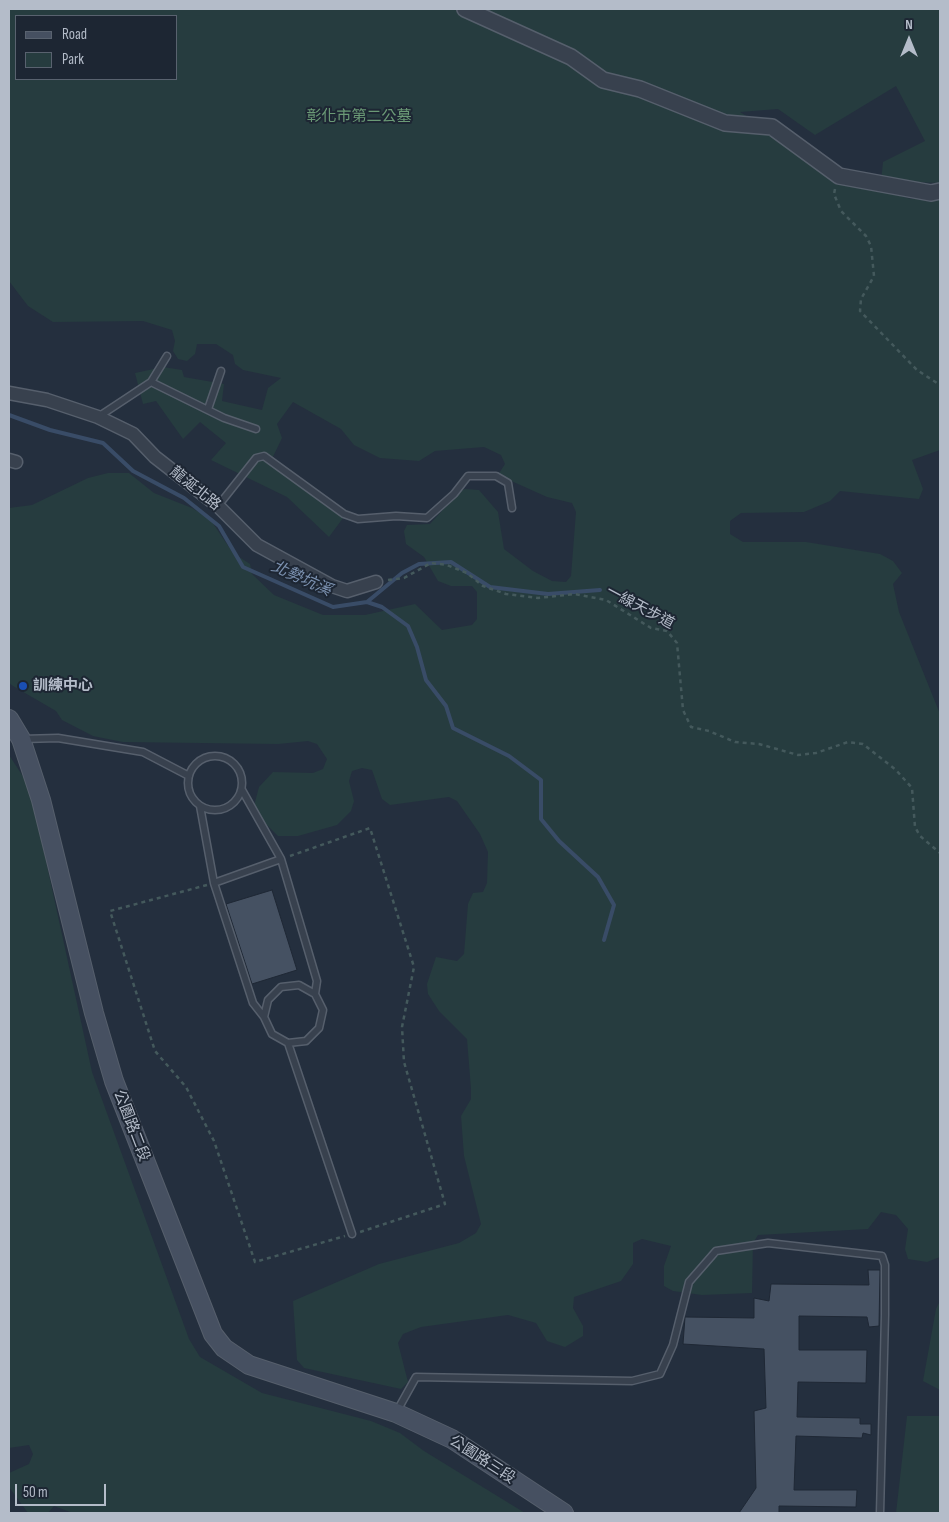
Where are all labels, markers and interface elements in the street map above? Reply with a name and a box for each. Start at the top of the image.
legend [15,15,178,80]
north arrow [884,15,934,65]
text: N [905,16,913,33]
text: Road [62,25,87,44]
text: Park [62,50,84,69]
park label: 彰化市第二公墓 [307,108,411,126]
street label: 龍涎北路 [166,463,224,515]
water label: 北勢坑溪 [268,557,334,601]
street label: 一線天步道 [603,582,677,634]
place label: 訓練中心 [33,677,93,695]
marker: 訓練中心 [17,680,29,692]
street label: 公園路二段 [109,1088,153,1164]
street label: 公園路三段 [446,1432,518,1488]
scale bar [18,1474,109,1506]
text: 50 m [23,1483,48,1502]

